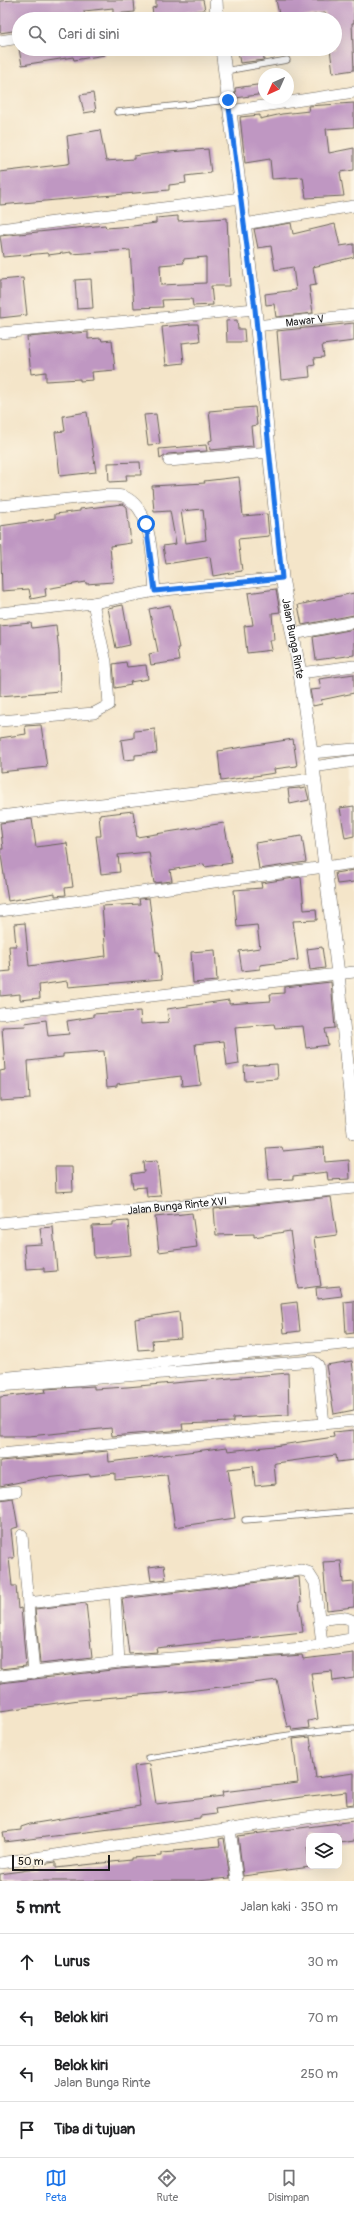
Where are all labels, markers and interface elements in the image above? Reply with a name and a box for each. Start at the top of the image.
search box [12,12,342,56]
icon: search [26,23,48,45]
text: Cari di sini [58,25,119,44]
north arrow [258,68,294,104]
route end [219,91,237,109]
street label: Mawar V [285,312,325,329]
route start [137,515,155,533]
street label: Jalan Bunga Rinte [279,597,307,680]
street label: Jalan Bunga Rinte XVI [127,1194,228,1217]
map controls [306,1833,342,1869]
button: layers [306,1833,342,1869]
scale bar [12,1853,110,1872]
text: 50 m [18,1855,44,1868]
text: 5 mnt [16,1897,60,1918]
text: Jalan kaki · 350 m [240,1899,338,1915]
icon: ahead [16,1951,38,1973]
text: Lurus [54,1952,90,1971]
text: 30 m [308,1954,338,1970]
icon: left [16,2007,38,2029]
text: Belok kiri [54,2008,108,2027]
text: 70 m [308,2010,338,2026]
text: Belok kiri [54,2056,108,2075]
icon: left [16,2063,38,2085]
text: 250 m [300,2066,338,2082]
text: Jalan Bunga Rinte [54,2075,150,2091]
icon: arrive [16,2119,38,2141]
text: Tiba di tujuan [54,2120,135,2139]
tab: Peta [45,2167,67,2204]
tab: Rute [156,2167,178,2204]
tab: Disimpan [268,2167,309,2204]

